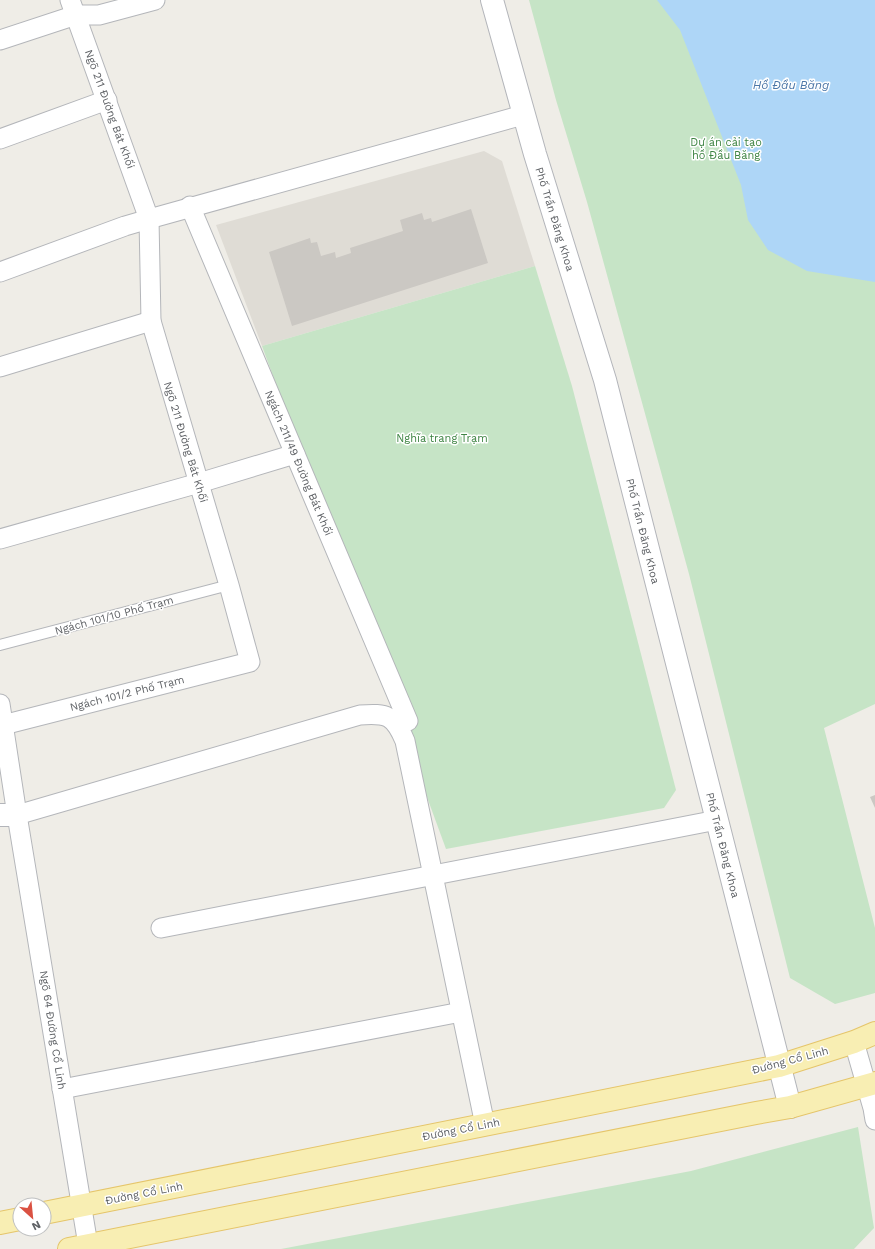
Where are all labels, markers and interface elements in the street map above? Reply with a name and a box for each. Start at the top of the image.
street label: Ngõ 211 Đường Bát Khối [82,48,137,171]
water label: Hồ Đầu Băng [753,78,829,92]
park label: Dự án cải tạo hồ Đầu Băng [690,136,762,162]
street label: Phố Trần Đăng Khoa [532,166,577,273]
street label: Ngõ 211 Đường Bát Khối [161,380,210,504]
street label: Ngách 211/49 Đường Bát Khối [262,389,335,538]
park label: Nghĩa trang Trạm [396,432,488,445]
street label: Phố Trần Đăng Khoa [623,477,662,585]
street label: Ngách 101/10 Phố Trạm [53,593,175,638]
street label: Ngách 101/2 Phố Trạm [69,673,186,714]
street label: Phố Trần Đăng Khoa [703,791,742,899]
street label: Ngõ 64 Đường Cổ Linh [37,970,68,1090]
street label: Đường Cổ Linh [750,1044,830,1077]
street label: Đường Cổ Linh [421,1116,501,1143]
street label: Đường Cổ Linh [104,1180,184,1207]
north arrow [12,1197,52,1237]
text: N [30,1218,43,1233]

